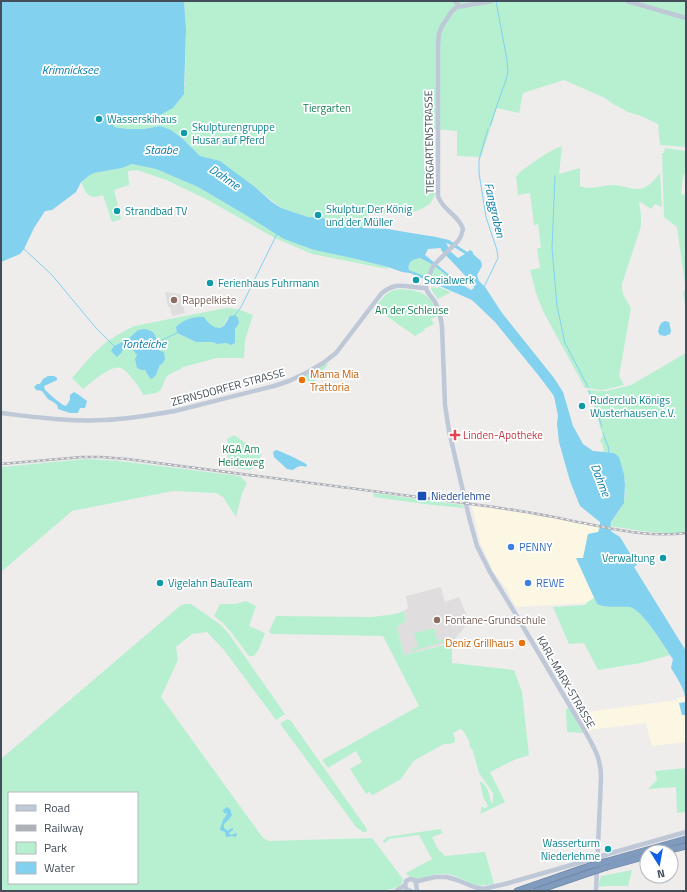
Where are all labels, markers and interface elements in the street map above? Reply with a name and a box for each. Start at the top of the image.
water label: Krimnicksee [42,60,100,79]
street label: TIERGARTENSTRASSE [420,90,438,194]
park label: Tiergarten [303,100,351,116]
place label: Wasserskihaus [107,111,177,127]
marker: Wasserskihaus [94,114,104,124]
place label: Skulpturengruppe Husar auf Pferd [192,119,275,148]
marker: Skulpturengruppe Husar auf Pferd [179,128,189,138]
water label: Staabe [144,140,179,159]
water label: Dahme [206,160,246,195]
water label: Fanggraben [479,181,511,240]
place label: Skulptur Der König und der Müller [326,201,412,230]
place label: Strandbad TV [125,203,188,219]
marker: Strandbad TV [112,206,122,216]
marker: Skulptur Der König und der Müller [313,210,323,220]
place label: Sozialwerk [424,272,475,288]
place label: Ferienhaus Fuhrmann [218,275,319,291]
marker: Sozialwerk [411,275,421,285]
marker: Ferienhaus Fuhrmann [205,278,215,288]
place label: Rappelkiste [182,292,237,308]
marker: Rappelkiste [169,295,179,305]
park label: An der Schleuse [375,302,449,318]
water label: Tonteiche [122,334,168,353]
street label: ZERNSDORFER STRASSE [169,364,287,410]
place label: Mama Mia Trattoria [310,366,360,395]
marker: Mama Mia Trattoria [297,375,307,385]
place label: Ruderclub Königs Wusterhausen e.V. [590,392,676,421]
marker: Ruderclub Königs Wusterhausen e.V. [577,401,587,411]
place label: Linden-Apotheke [463,427,543,443]
marker: Linden-Apotheke [450,430,460,440]
park label: KGA Am Heideweg [218,441,264,470]
water label: Dahme [586,461,617,501]
place label: Niederlehme [431,488,491,504]
marker: Niederlehme [416,490,428,502]
place label: PENNY [519,539,552,555]
marker: PENNY [506,542,516,552]
place label: Verwaltung [602,550,655,566]
marker: Verwaltung [658,553,668,563]
place label: Vigelahn BauTeam [168,575,253,591]
place label: REWE [536,575,565,591]
marker: Vigelahn BauTeam [155,578,165,588]
marker: REWE [523,578,533,588]
place label: Fontane-Grundschule [445,612,546,628]
marker: Fontane-Grundschule [432,615,442,625]
street label: KARL-MARX-STRASSE [533,633,599,731]
place label: Deniz Grillhaus [445,635,514,651]
marker: Deniz Grillhaus [517,638,527,648]
legend [8,792,138,884]
text: Road [44,798,70,817]
text: Railway [44,818,84,837]
place label: Wasserturm Niederlehme [541,835,600,864]
text: Park [44,838,67,857]
marker: Wasserturm Niederlehme [603,844,613,854]
north arrow [639,844,679,884]
text: Water [44,858,75,877]
text: N [656,865,666,882]

